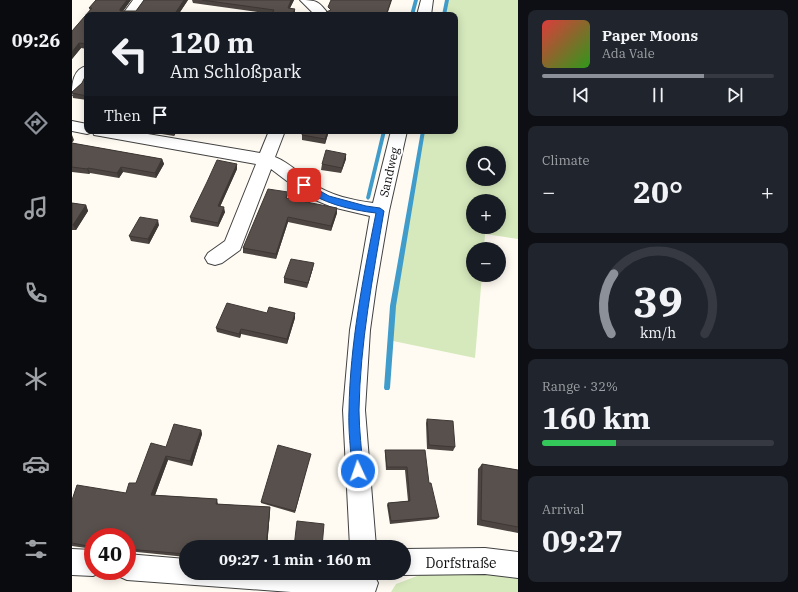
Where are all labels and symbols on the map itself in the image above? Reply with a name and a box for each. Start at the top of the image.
street label: Sandweg [376,145,402,198]
pin [287,168,321,202]
position arrow [337,450,379,492]
speed limit sign: 40 [84,528,136,580]
street label: Dorfstraße [426,554,496,572]

